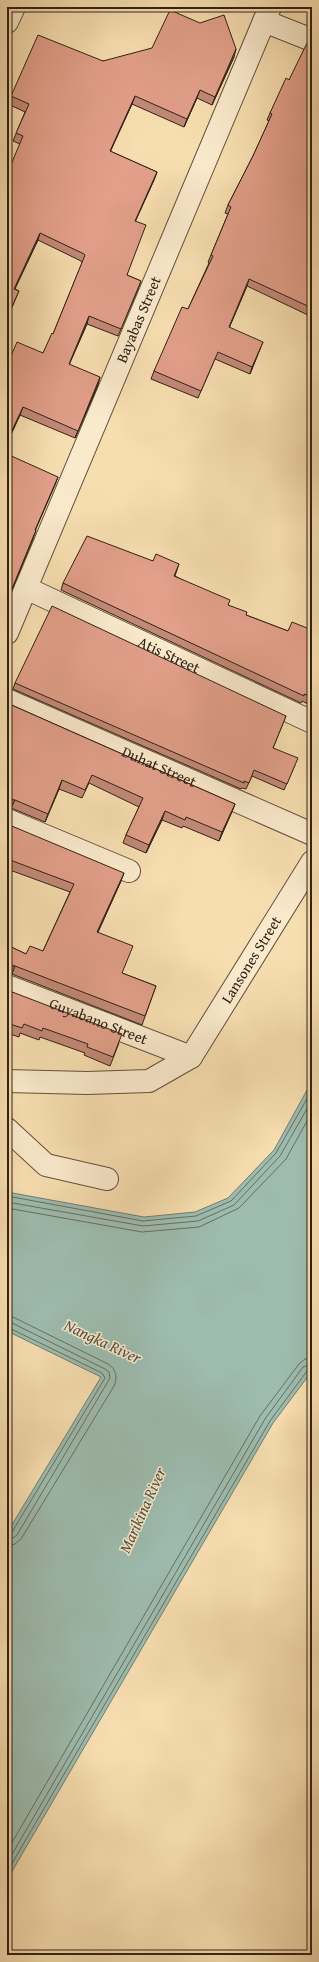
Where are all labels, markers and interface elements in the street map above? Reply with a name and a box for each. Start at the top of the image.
street label: Bayabas Street [111,272,166,366]
street label: Atis Street [135,631,204,678]
street label: Duhat Street [119,741,200,792]
street label: Lansones Street [216,911,286,1007]
street label: Guyabano Street [47,992,151,1050]
water label: Nangka River [60,1312,146,1370]
water label: Marikina River [112,1462,172,1557]

